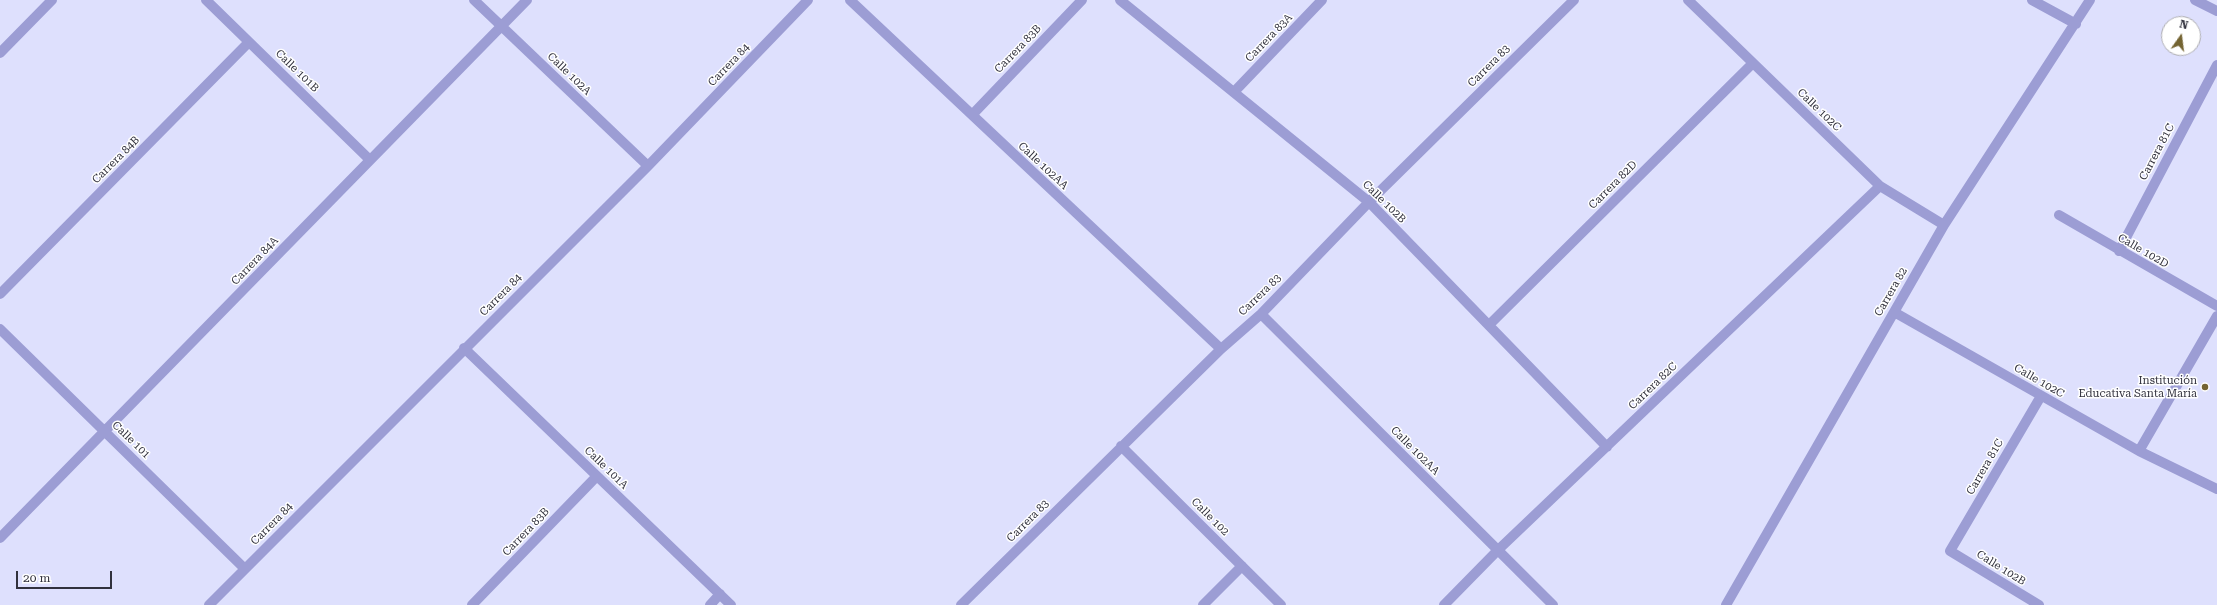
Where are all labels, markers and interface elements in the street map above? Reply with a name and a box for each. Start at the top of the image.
street label: Carrera 83A [1243,11,1295,65]
north arrow [2161,16,2201,56]
text: N [2178,18,2189,32]
street label: Carrera 83B [992,22,1044,76]
street label: Carrera 84 [705,41,753,89]
street label: Carrera 83 [1465,42,1513,90]
street label: Calle 101B [273,47,321,95]
street label: Calle 102A [544,50,594,98]
street label: Calle 102C [1794,86,1844,134]
street label: Carrera 81C [2137,121,2177,183]
street label: Carrera 84B [90,134,142,186]
street label: Calle 102AA [1015,139,1071,193]
street label: Carrera 82D [1586,158,1640,212]
street label: Calle 102B [1360,178,1408,226]
street label: Calle 102D [2115,231,2171,271]
street label: Carrera 84A [229,234,281,288]
street label: Carrera 82 [1872,265,1910,319]
street label: Carrera 84 [477,271,525,319]
street label: Carrera 83 [1236,271,1284,319]
street label: Carrera 82C [1626,360,1680,412]
street label: Calle 102C [2012,361,2066,401]
place label: Institución Educativa Santa María [2078,374,2197,400]
marker: Institución Educativa Santa María [2200,382,2210,392]
street label: Calle 101 [109,419,153,461]
street label: Calle 102AA [1388,424,1442,478]
street label: Carrera 81C [1964,437,2006,497]
street label: Calle 101A [581,444,631,492]
street label: Calle 102 [1188,495,1232,539]
street label: Carrera 83 [1004,497,1052,545]
street label: Carrera 84 [248,500,296,548]
street label: Carrera 83B [500,505,552,559]
street label: Calle 102B [1974,548,2028,588]
scale bar [18,563,114,589]
text: 20 m [23,571,50,585]

